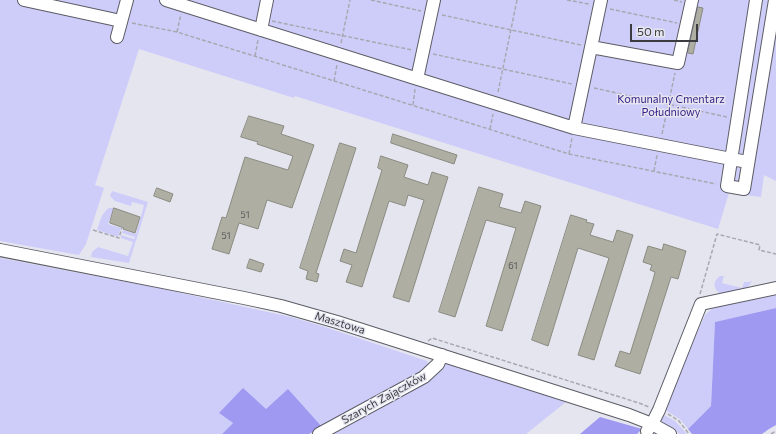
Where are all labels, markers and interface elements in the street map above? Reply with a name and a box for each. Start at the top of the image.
scale bar [632,16,700,42]
text: 50 m [637,24,665,38]
park label: Komunalny Cmentarz Południowy [617,92,725,118]
house number: 51 [240,210,250,220]
house number: 51 [221,231,231,241]
house number: 61 [508,261,518,271]
street label: Masztowa [313,309,367,337]
street label: Szarych Zajączków [339,369,429,427]

